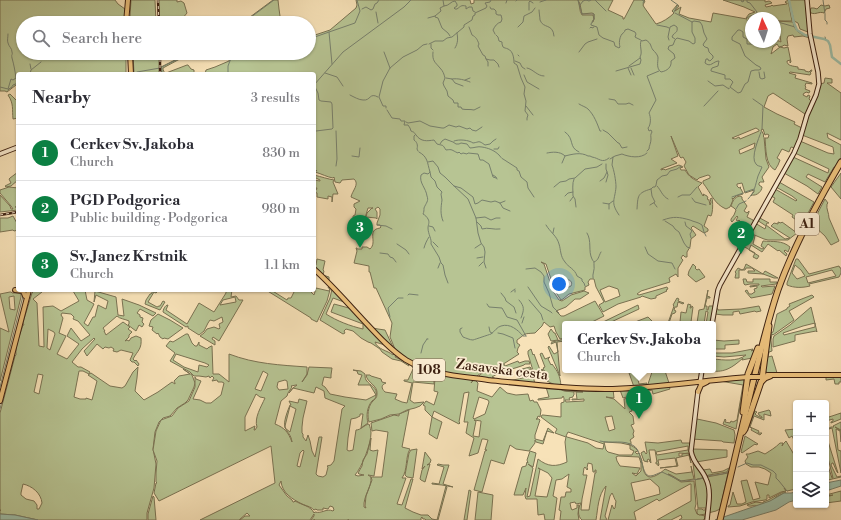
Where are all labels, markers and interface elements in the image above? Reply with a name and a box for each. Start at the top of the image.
north arrow [745,12,781,48]
search box [16,16,316,60]
icon: search [30,27,52,49]
text: Search here [62,29,142,48]
text: Nearby [32,87,91,109]
text: 3 results [251,90,300,106]
text: Cerkev Sv. Jakoba [70,135,194,154]
text: 1 [42,145,48,161]
text: 830 m [262,145,300,161]
text: Church [70,154,114,170]
text: PGD Podgorica [70,191,180,210]
text: 2 [41,201,49,217]
text: 980 m [261,201,300,217]
text: Public building · Podgorica [70,210,228,226]
road number: A1 [795,213,819,235]
pin: 3 [347,215,373,248]
pin: 2 [728,221,754,254]
text: Sv. Janez Krstnik [70,247,188,266]
text: 3 [41,257,49,273]
text: 1.1 km [265,257,300,273]
text: Church [70,266,114,282]
your location [549,274,569,294]
popup [562,321,716,373]
text: Cerkev Sv. Jakoba [577,330,701,349]
text: Church [577,349,621,365]
street label: Zasavska cesta [455,355,550,385]
road number: 108 [413,359,445,381]
pin: 1 [626,386,652,419]
map controls [793,400,829,508]
button: + [793,400,829,436]
button: − [793,436,829,472]
button: layers [793,472,829,508]

